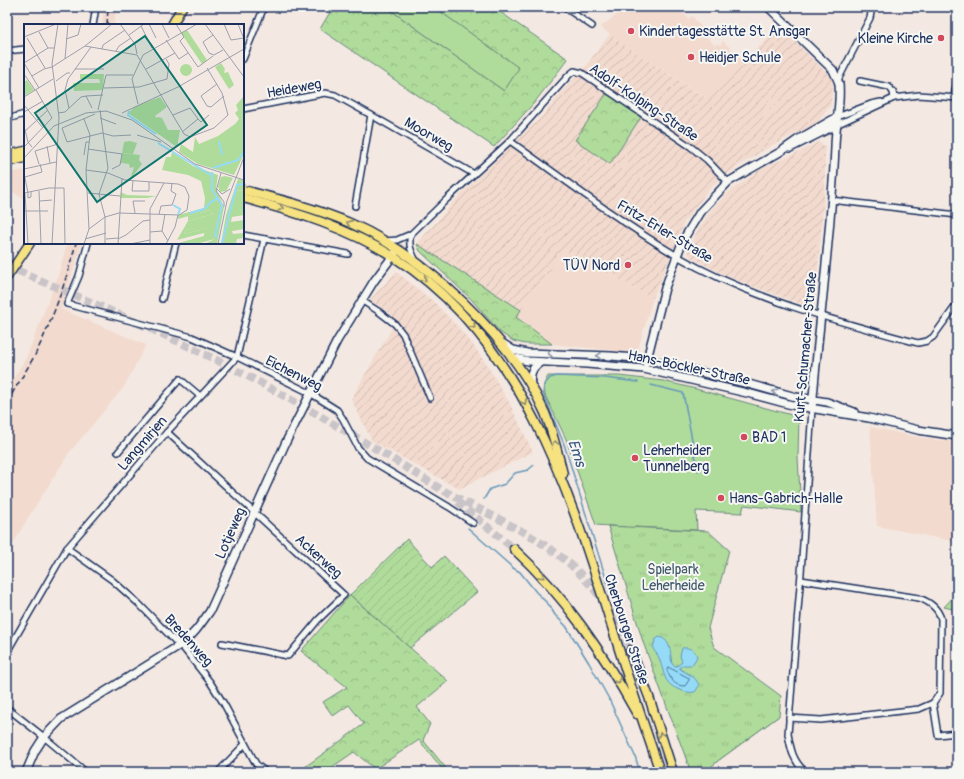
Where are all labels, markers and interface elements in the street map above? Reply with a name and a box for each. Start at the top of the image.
place label: Kindertagesstätte St. Ansgar [639,23,810,40]
inset map [24,24,244,244]
marker: Kindertagesstätte St. Ansgar [626,26,636,36]
place label: Kleine Kirche [858,30,933,47]
marker: Kleine Kirche [936,33,946,43]
place label: Heidjer Schule [699,49,781,66]
marker: Heidjer Schule [686,52,696,62]
street label: Adolf-Kolping-Straße [586,60,701,145]
street label: Heideweg [266,75,323,102]
street label: Moorweg [401,114,456,155]
street label: Fritz-Erler-Straße [614,196,716,267]
one-way arrow [277,203,284,212]
one-way arrow [346,220,354,228]
place label: TÜV Nord [563,257,620,274]
marker: TÜV Nord [623,260,633,270]
street label: Kurt-Schumacher-Straße [790,271,821,423]
one-way arrow [419,275,426,282]
one-way arrow [468,321,475,328]
street label: Hans-Böckler-Straße [626,346,752,389]
one-way arrow [547,349,553,358]
one-way arrow [596,351,602,360]
street label: Eichenweg [263,352,325,395]
one-way arrow [772,388,778,396]
one-way arrow [520,398,527,405]
street label: Langmirjen [114,413,171,474]
place label: BAD 1 [752,429,786,446]
marker: BAD 1 [739,432,749,442]
water label: Ems [563,437,591,471]
one-way arrow [552,440,560,447]
place label: Leherheider Tunnelberg [643,442,711,475]
marker: Leherheider Tunnelberg [630,453,640,463]
place label: Hans-Gabrich-Halle [729,490,843,507]
marker: Hans-Gabrich-Halle [716,493,726,503]
street label: Lotjeweg [212,505,249,562]
street label: Ackerweg [292,531,346,582]
park label: Spielpark Leherheide [641,561,705,594]
one-way arrow [537,571,544,579]
street label: Cherbourger Straße [601,572,652,687]
street label: Bredenweg [161,611,217,670]
one-way arrow [613,677,620,684]
one-way arrow [658,732,666,739]

